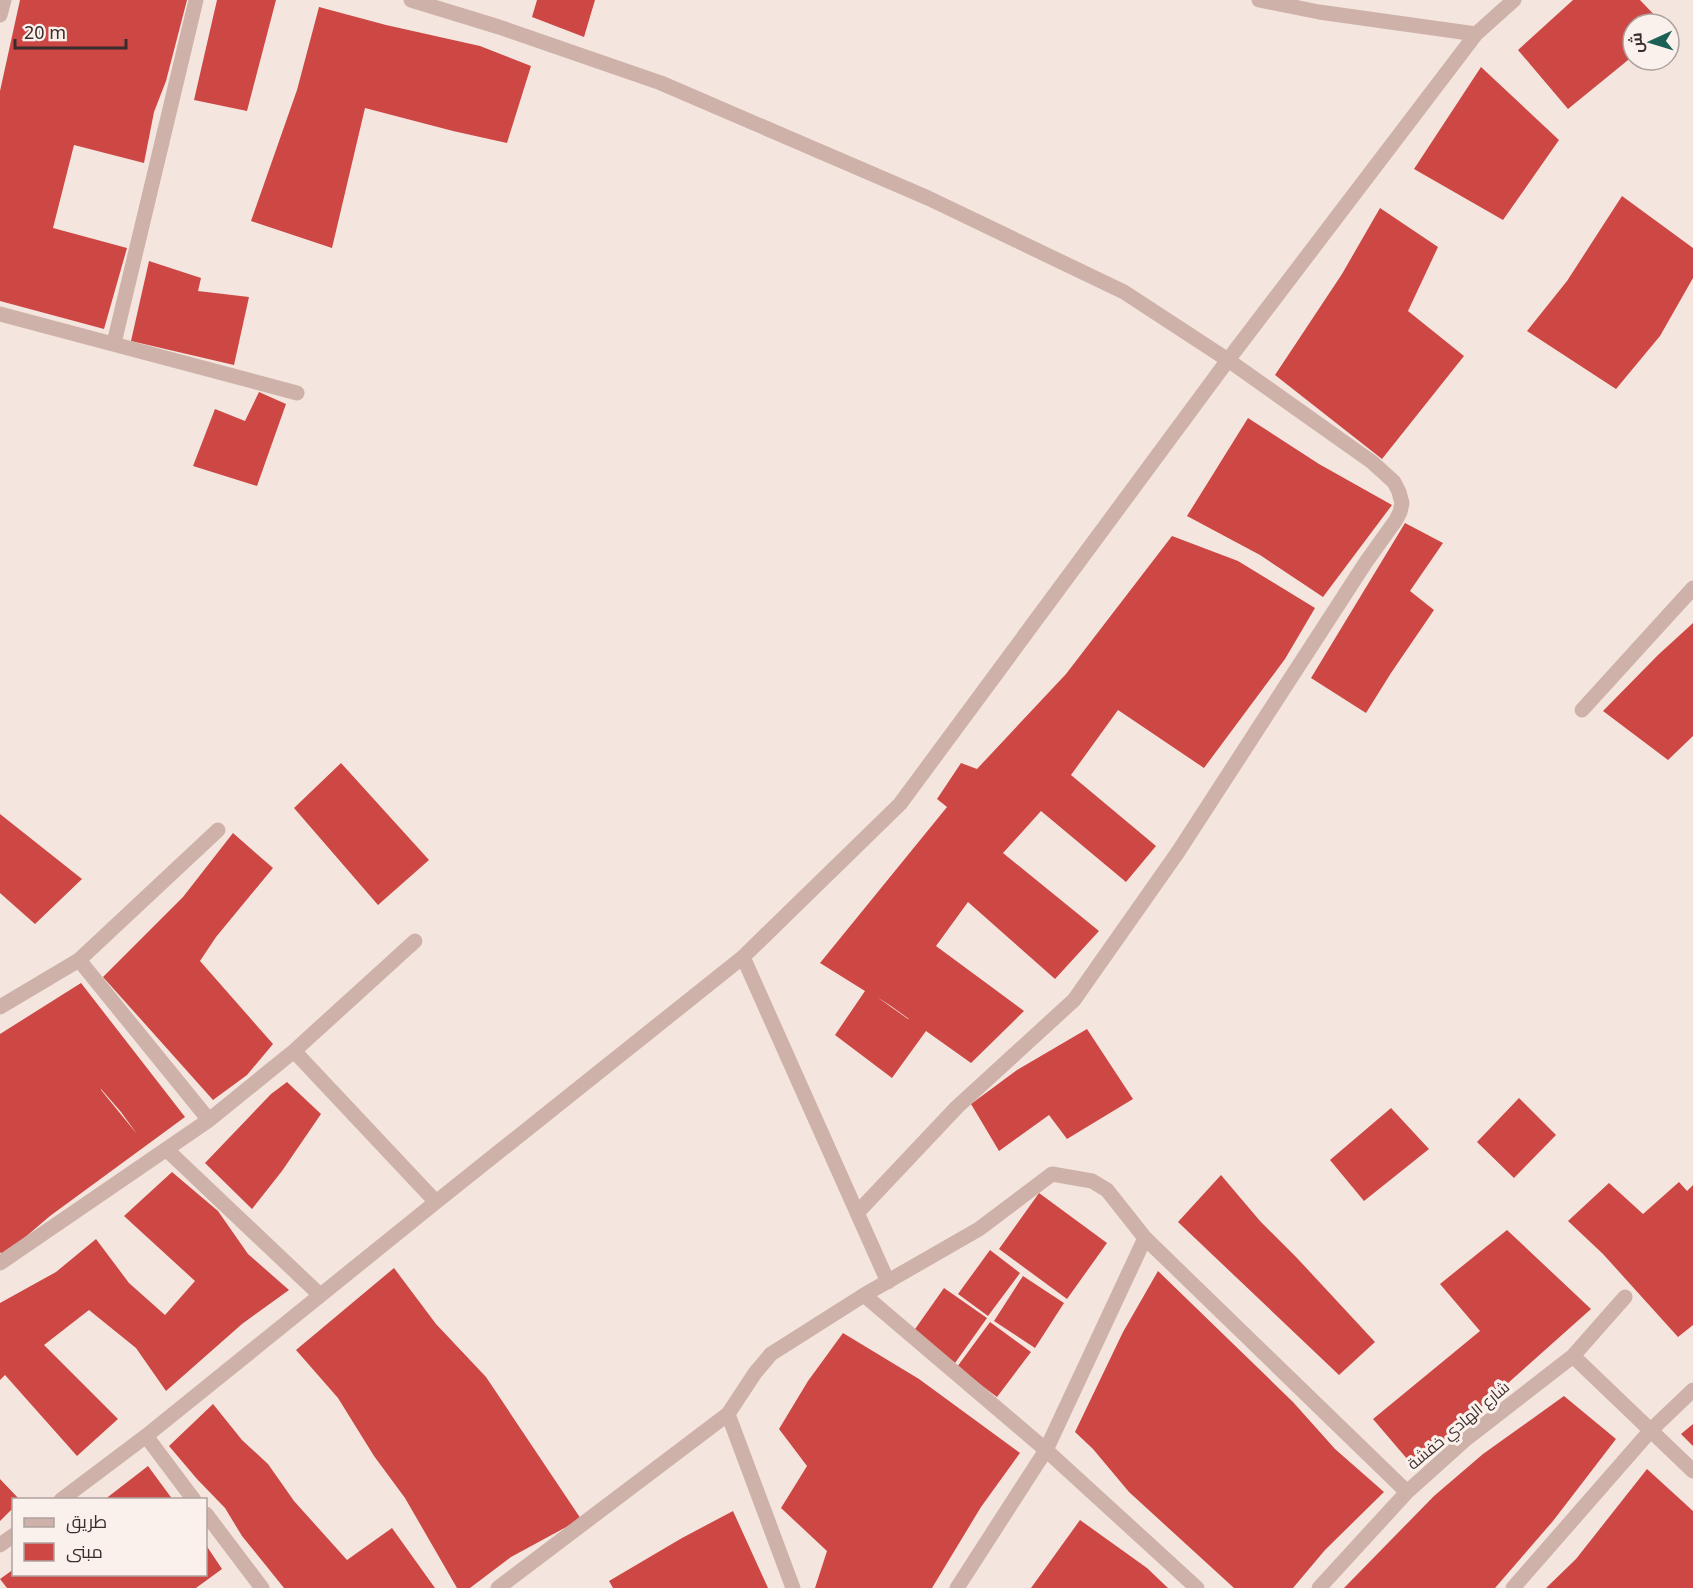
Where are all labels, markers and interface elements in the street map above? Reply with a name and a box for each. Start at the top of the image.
scale bar [15,12,126,50]
north arrow [1621,12,1681,72]
text: 20 m [24,20,66,44]
text: ش [1624,32,1648,54]
street label: شارع الهادي خفشة [1402,1376,1516,1477]
legend [12,1498,207,1576]
text: طريق [66,1509,107,1534]
text: مبنى [66,1539,103,1563]

